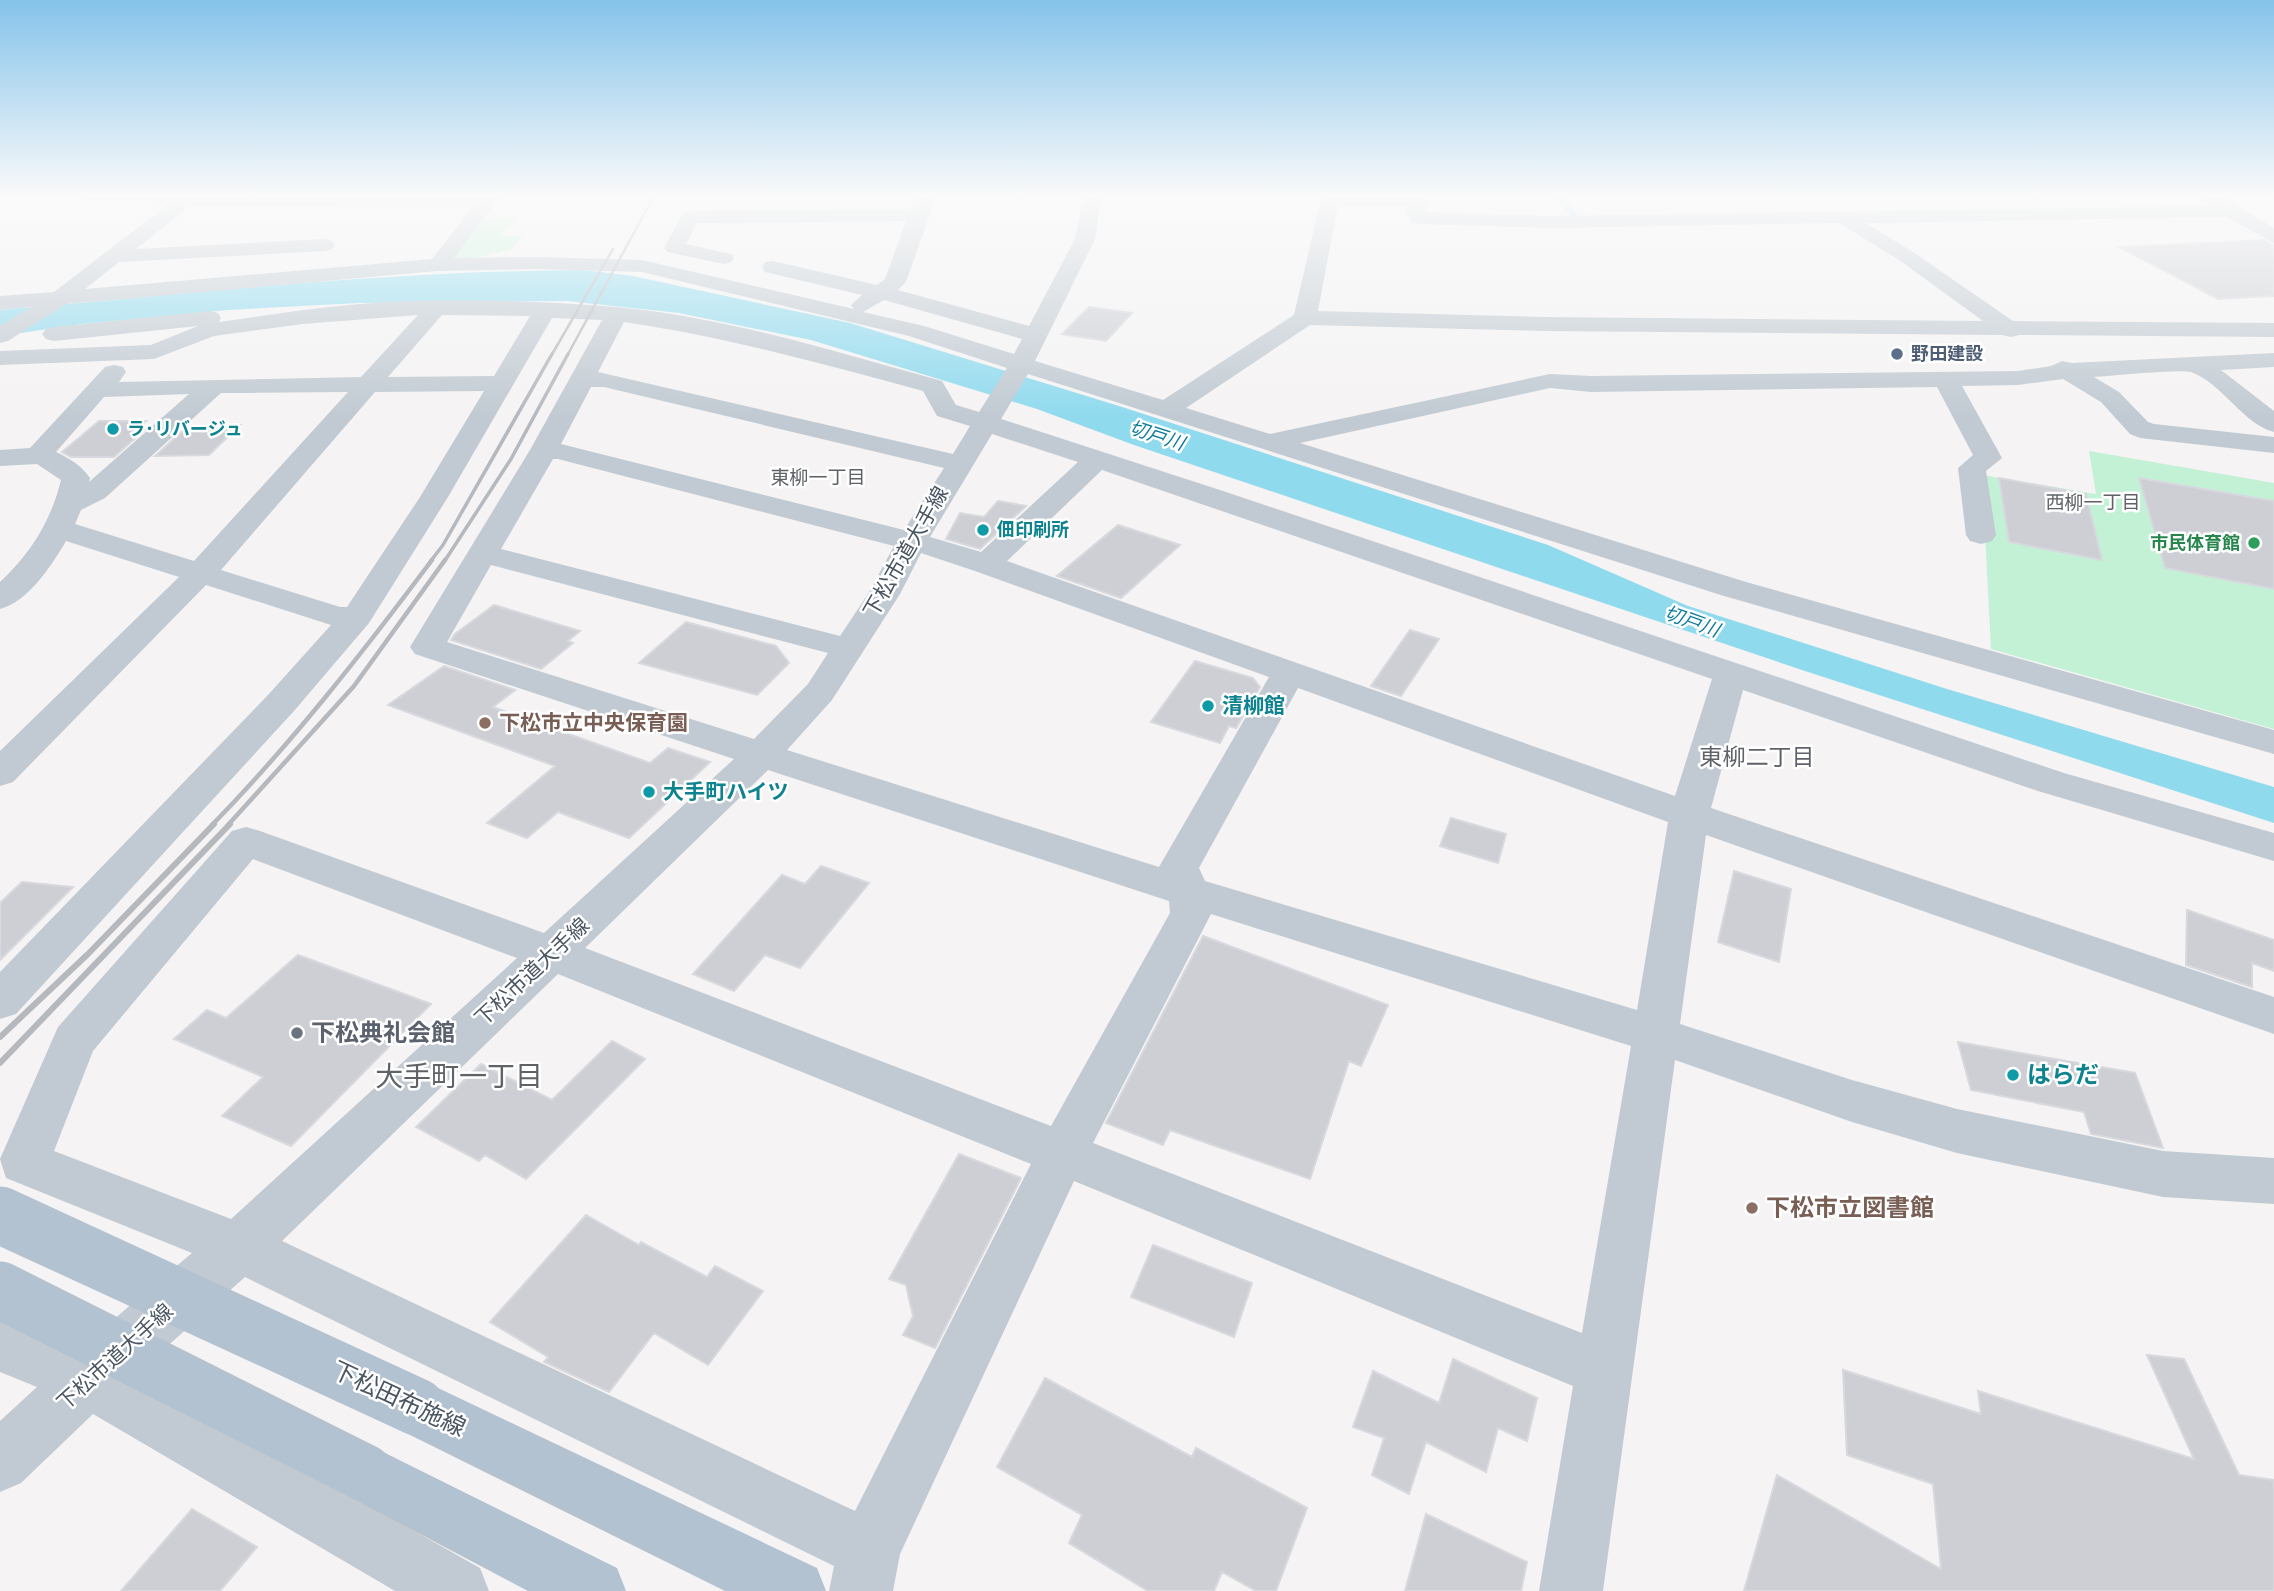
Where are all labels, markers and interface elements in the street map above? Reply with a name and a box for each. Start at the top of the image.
place label: 野田建設 [1911,342,1983,365]
marker: 野田建設 [1889,346,1905,362]
water label: 切戸川 [1126,415,1190,456]
place label: ラ･リバージュ [127,417,242,440]
marker: ラ･リバージュ [105,421,121,437]
district label: 東柳一丁目 [770,465,866,489]
street label: 下松市道大手線 [857,481,954,622]
district label: 西柳一丁目 [2045,490,2141,514]
place label: 佃印刷所 [996,518,1069,541]
marker: 佃印刷所 [975,522,991,538]
place label: 市民体育館 [2150,531,2240,554]
marker: 市民体育館 [2246,535,2262,551]
water label: 切戸川 [1661,600,1725,643]
place label: 清柳館 [1222,692,1285,719]
marker: 清柳館 [1200,698,1216,714]
place label: 下松市立中央保育園 [499,709,688,736]
marker: 下松市立中央保育園 [477,715,493,731]
district label: 東柳二丁目 [1700,742,1815,771]
place label: 大手町ハイツ [663,778,789,805]
marker: 大手町ハイツ [641,784,657,800]
street label: 下松市道大手線 [469,912,595,1032]
place label: 下松典礼会館 [311,1017,455,1048]
marker: 下松典礼会館 [289,1025,305,1041]
district label: 大手町一丁目 [375,1057,543,1094]
place label: はらだ [2027,1059,2099,1090]
marker: はらだ [2005,1067,2021,1083]
place label: 下松市立図書館 [1766,1192,1934,1223]
marker: 下松市立図書館 [1744,1200,1760,1216]
street label: 下松市道大手線 [51,1297,178,1416]
street label: 下松田布施線 [327,1354,471,1443]

